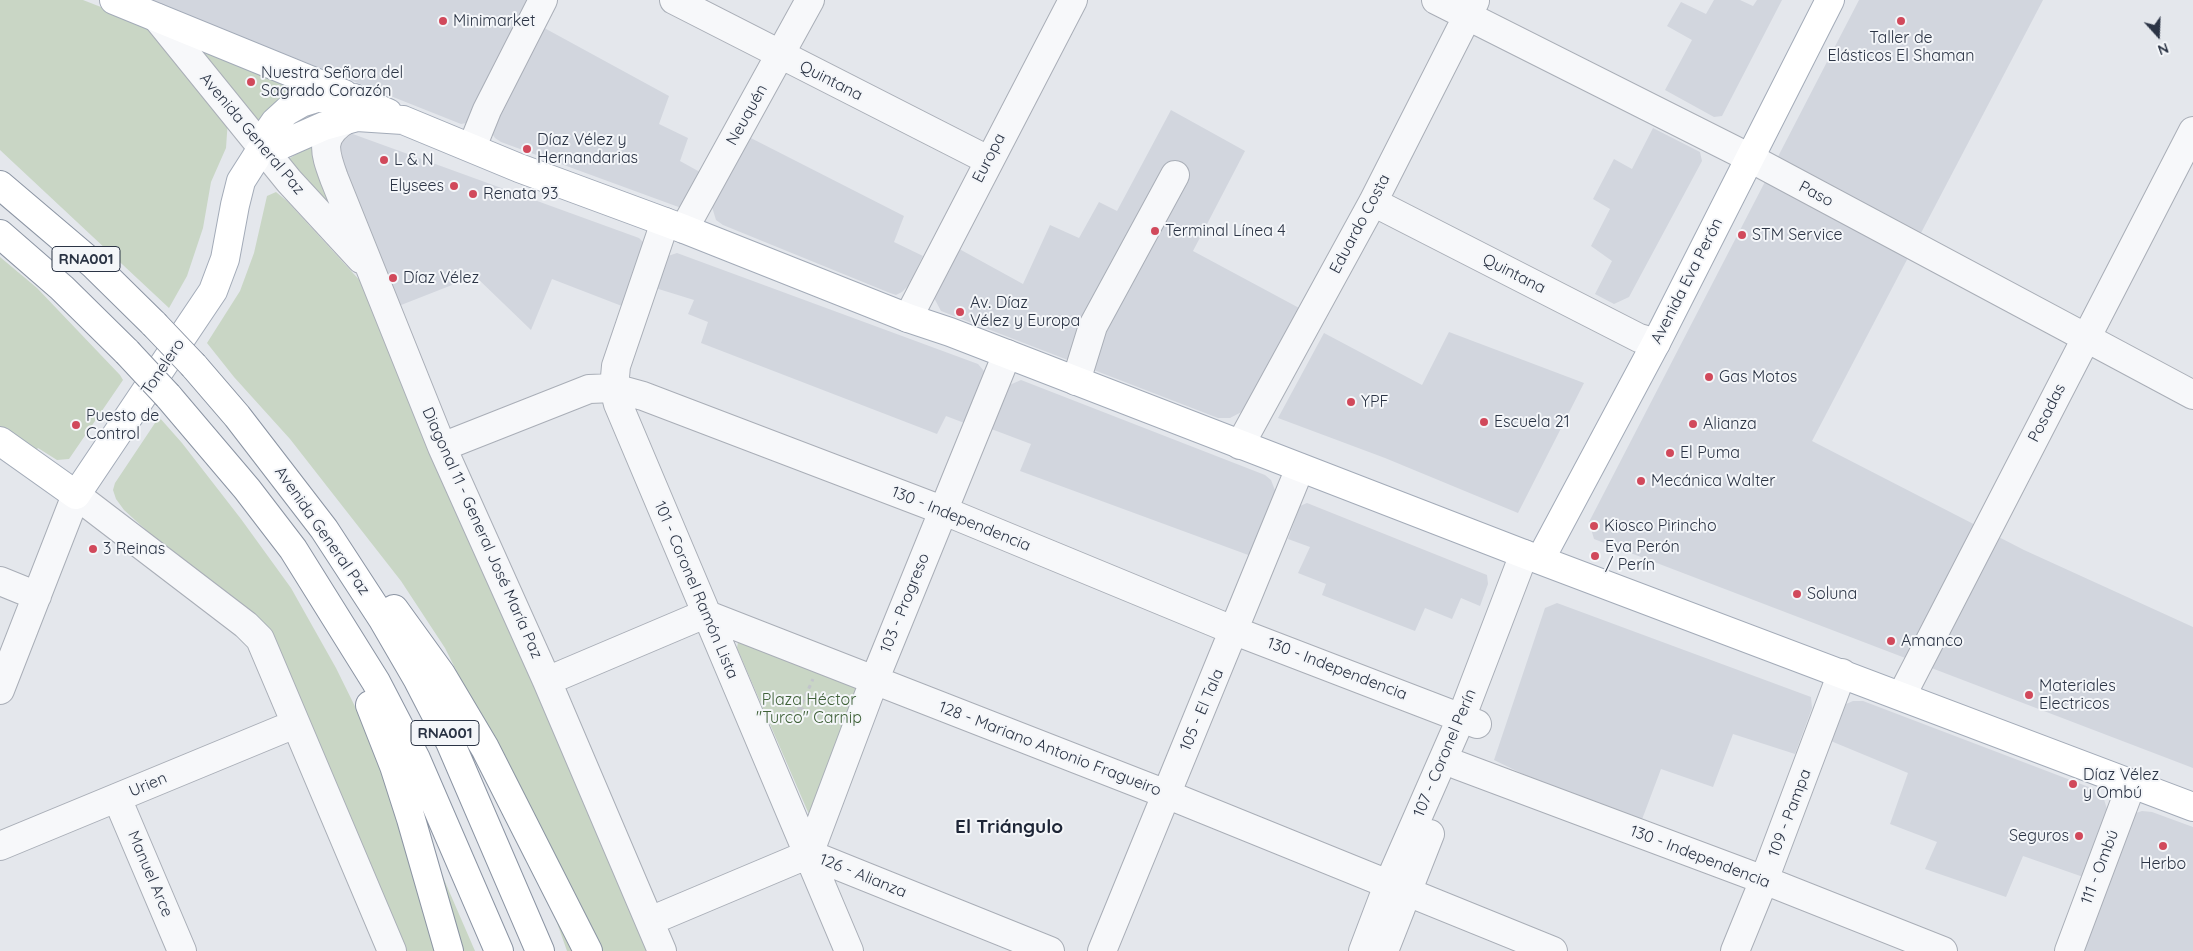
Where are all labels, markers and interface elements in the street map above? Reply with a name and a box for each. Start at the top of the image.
north arrow [2133,10,2183,60]
place label: Minimarket [453,11,535,31]
marker: Minimarket [437,15,449,27]
marker: Taller de Elásticos El Shaman [1895,15,1907,27]
place label: Taller de Elásticos El Shaman [1827,28,1975,66]
text: N [2155,39,2171,59]
street label: Quintana [796,57,866,105]
place label: Nuestra Señora del Sagrado Corazón [261,63,403,101]
street label: Avenida General Paz [196,69,308,199]
marker: Nuestra Señora del Sagrado Corazón [245,76,257,88]
street label: Neuquén [722,81,772,149]
place label: Díaz Vélez y Hernandarias [537,130,638,168]
street label: Europa [968,130,1010,186]
marker: Díaz Vélez y Hernandarias [521,143,533,155]
place label: L & N [394,150,434,170]
marker: L & N [378,154,390,166]
street label: Eduardo Costa [1326,171,1394,277]
place label: Elysees [389,176,444,196]
street label: Paso [1795,177,1837,211]
marker: Elysees [448,180,460,192]
place label: Renata 93 [483,184,558,204]
marker: Renata 93 [467,188,479,200]
street label: Avenida Eva Perón [1647,215,1727,347]
place label: Terminal Línea 4 [1165,221,1286,241]
marker: Terminal Línea 4 [1149,225,1161,237]
place label: STM Service [1752,225,1842,245]
marker: STM Service [1736,229,1748,241]
road number: RNA001 [52,246,120,272]
street label: Quintana [1479,250,1549,298]
place label: Díaz Vélez [403,268,479,288]
marker: Díaz Vélez [387,272,399,284]
place label: Av. Díaz Vélez y Europa [970,293,1080,331]
marker: Av. Díaz Vélez y Europa [954,306,966,318]
street label: Tonelero [137,335,189,399]
place label: Gas Motos [1719,367,1797,387]
marker: Gas Motos [1703,371,1715,383]
street label: Posadas [2024,380,2070,446]
place label: YPF [1361,392,1389,412]
marker: YPF [1345,396,1357,408]
street label: Diagonal 11 - General José María Paz [418,404,546,662]
place label: Puesto de Control [86,406,159,444]
place label: Escuela 21 [1494,412,1570,432]
place label: Alianza [1703,414,1757,434]
marker: Escuela 21 [1478,416,1490,428]
marker: Alianza [1687,418,1699,430]
marker: Puesto de Control [70,419,82,431]
place label: El Puma [1680,443,1740,463]
marker: El Puma [1664,447,1676,459]
street label: Avenida General Paz [270,463,374,599]
place label: Mecánica Walter [1651,471,1775,491]
marker: Mecánica Walter [1635,475,1647,487]
street label: 130 - Independencia [889,482,1033,556]
street label: 101 - Coronel Ramón Lista [650,498,742,682]
place label: Kiosco Pirincho [1604,516,1717,536]
marker: Kiosco Pirincho [1588,520,1600,532]
place label: Eva Perón / Perín [1605,537,1680,575]
place label: 3 Reinas [103,539,165,559]
marker: 3 Reinas [87,543,99,555]
street label: 103 - Progreso [876,550,934,656]
marker: Eva Perón / Perín [1589,550,1601,562]
place label: Soluna [1807,584,1857,604]
marker: Soluna [1791,588,1803,600]
place label: Amanco [1901,631,1963,651]
street label: 130 - Independencia [1264,633,1410,705]
marker: Amanco [1885,635,1897,647]
street label: 105 - El Tala [1176,666,1228,754]
place label: Materiales Electricos [2039,676,2116,714]
street label: 107 - Coronel Perín [1409,686,1481,820]
marker: Materiales Electricos [2023,689,2035,701]
park label: Plaza Héctor "Turco" Carnip [756,690,862,728]
street label: 128 - Mariano Antonio Fragueiro [936,698,1164,800]
road number: RNA001 [411,720,479,746]
place label: Díaz Vélez y Ombú [2083,765,2159,803]
street label: 109 - Pampa [1764,766,1816,860]
street label: Urien [126,768,170,802]
marker: Díaz Vélez y Ombú [2067,778,2079,790]
district label: El Triángulo [955,816,1063,838]
street label: 130 - Independencia [1627,821,1773,893]
place label: Seguros [2009,826,2069,846]
street label: 111 - Ombú [2077,827,2123,907]
street label: Manuel Arce [123,828,177,920]
marker: Seguros [2073,830,2085,842]
marker: Herbo [2157,840,2169,852]
street label: 126 - Alianza [817,850,909,902]
place label: Herbo [2140,854,2186,874]

